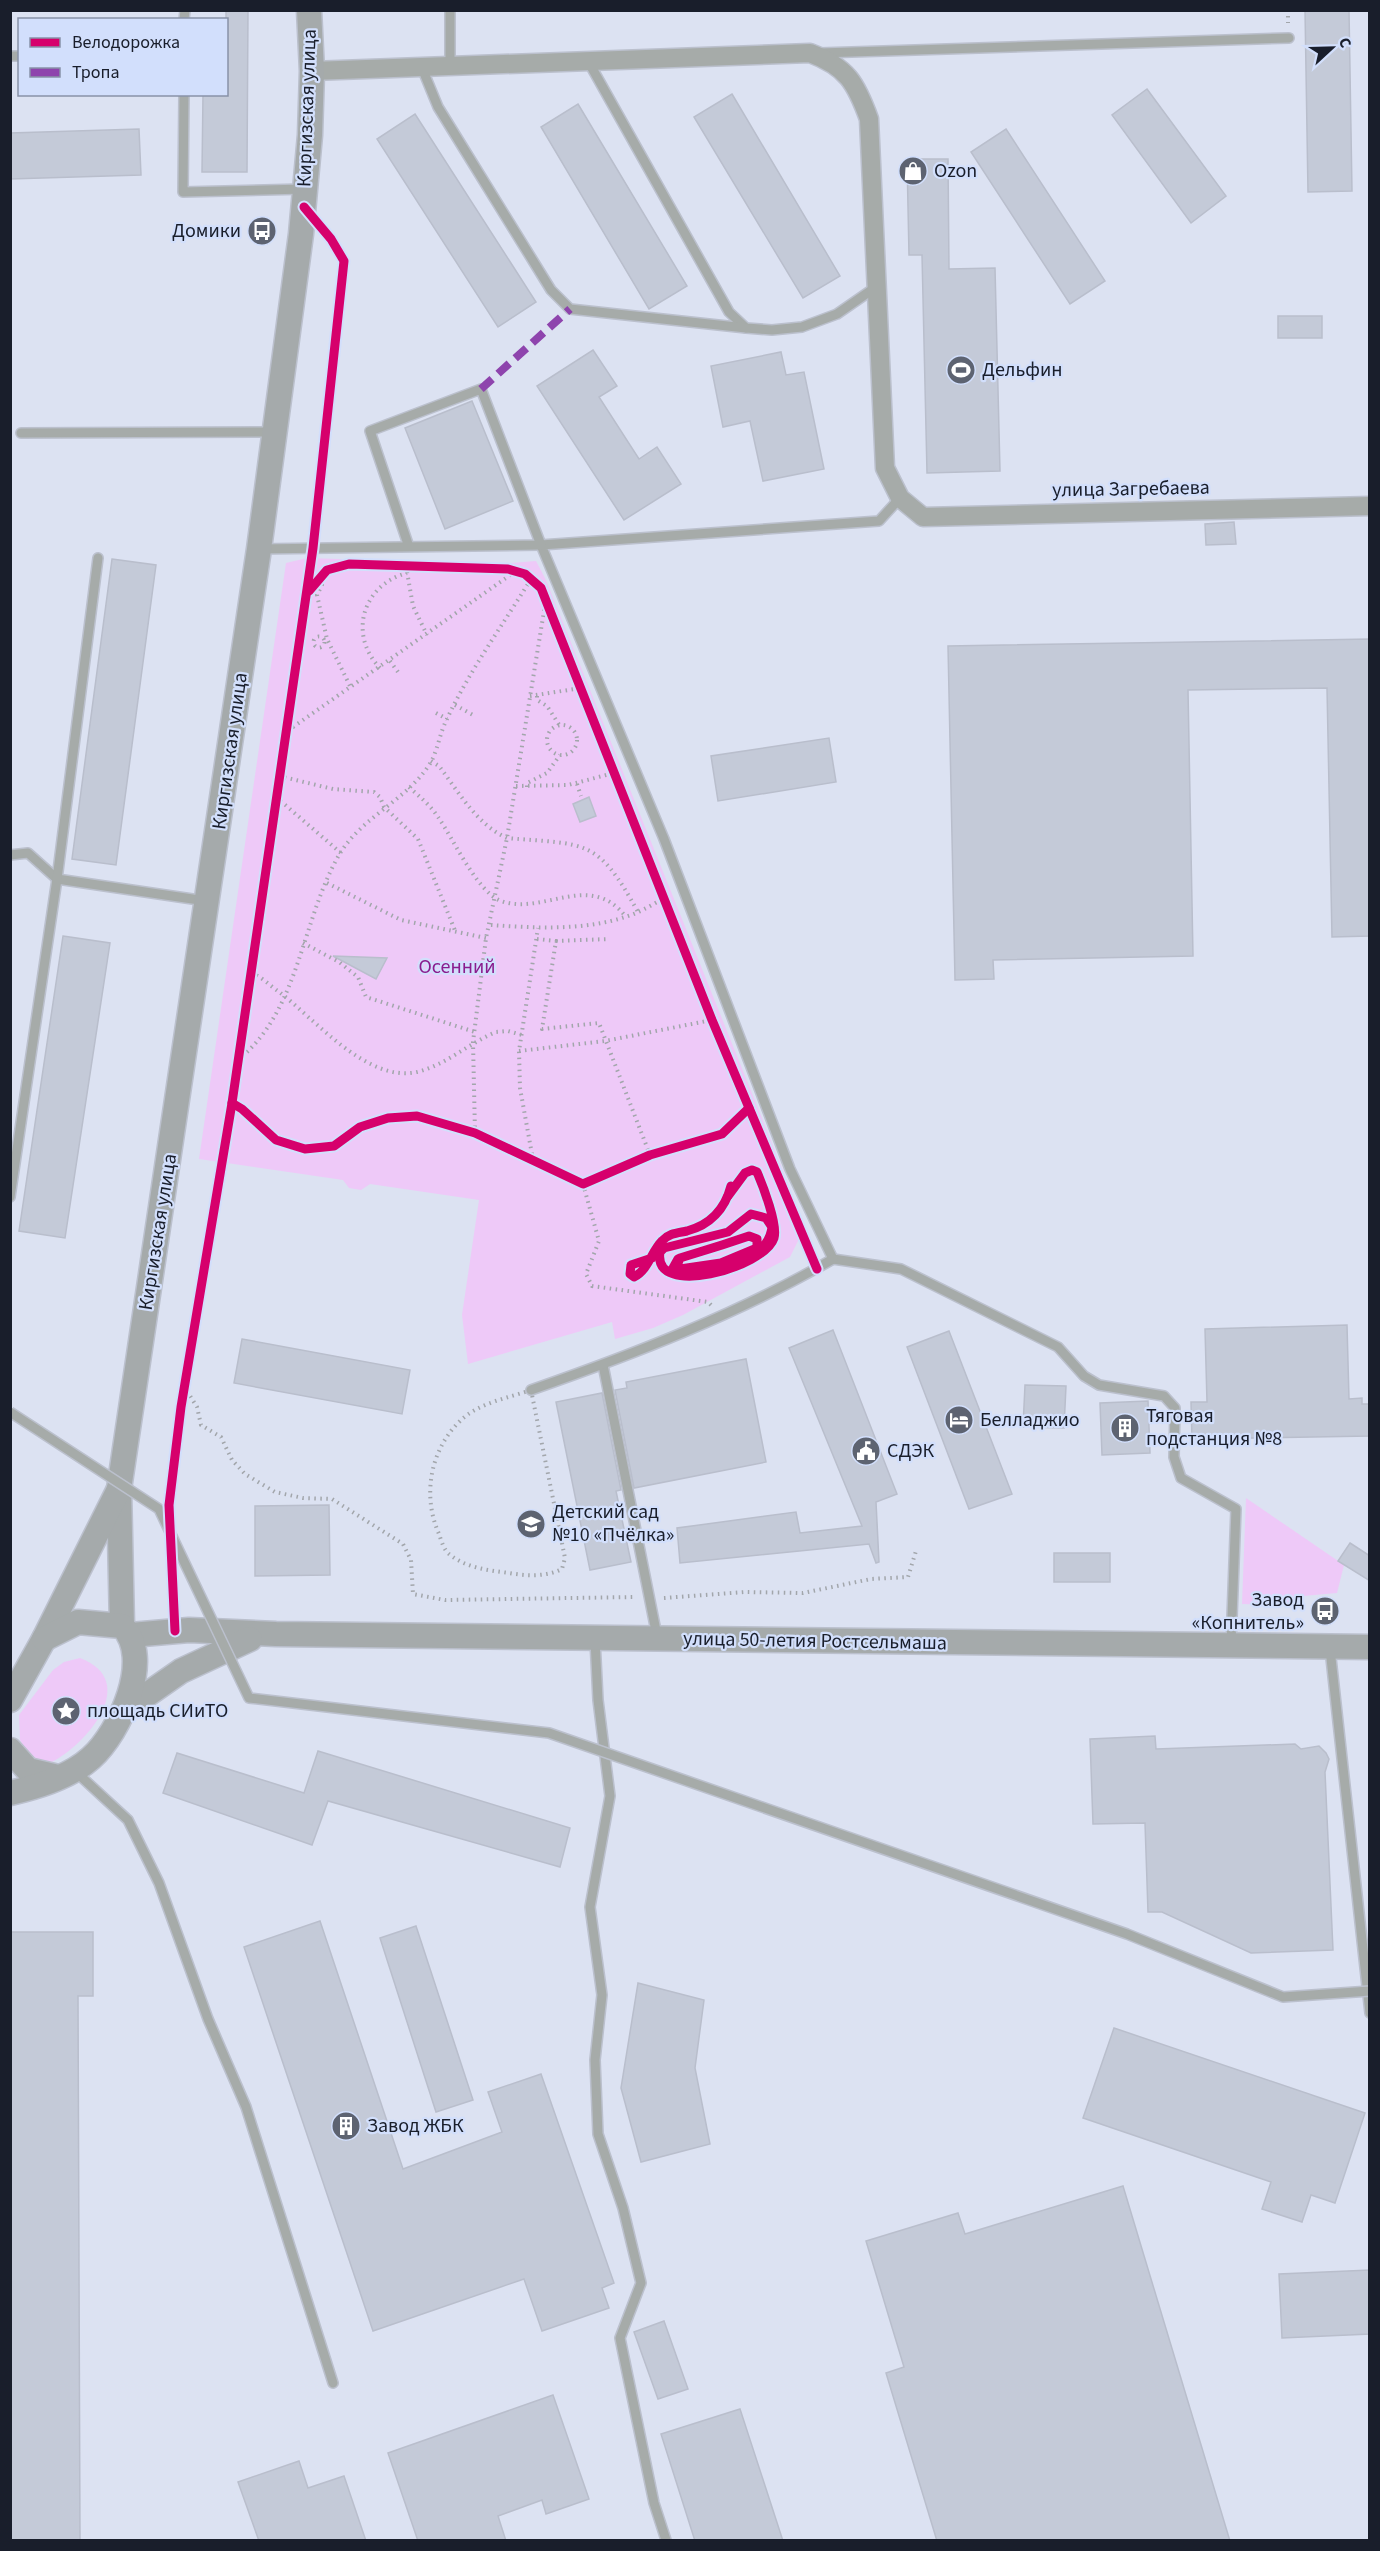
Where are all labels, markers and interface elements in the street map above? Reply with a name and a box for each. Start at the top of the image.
legend [18,18,228,96]
north arrow [1302,18,1362,78]
street label: Киргизская улица [290,28,324,188]
text: Велодорожка [72,30,180,55]
text: С [1333,34,1357,51]
text: Тропа [72,60,120,85]
shop icon: Ozon [897,155,929,187]
place label: Ozon [934,157,977,185]
bus stop icon: Домики [246,215,278,247]
place label: Домики [172,217,241,245]
sports icon: Дельфин [945,354,977,386]
place label: Дельфин [982,356,1063,384]
street label: улица Загребаева [1052,474,1210,504]
street label: Киргизская улица [205,671,255,831]
park label: Осенний [419,953,495,981]
street label: Киргизская улица [132,1152,184,1312]
place label: Тяговая подстанция №8 [1146,1402,1282,1453]
hotel icon: Белладжио [943,1404,975,1436]
place label: Белладжио [980,1406,1080,1434]
building icon: Тяговая подстанция №8 [1109,1412,1141,1444]
public building icon: СДЭК [850,1435,882,1467]
place label: СДЭК [887,1437,935,1465]
place label: Детский сад №10 «Пчёлка» [552,1498,674,1549]
school or university icon: Детский сад №10 «Пчёлка» [515,1508,547,1540]
place label: Завод «Копнитель» [1192,1586,1304,1637]
bus stop icon: Завод «Копнитель» [1309,1595,1341,1627]
street label: улица 50-летия Ростсельмаша [683,1625,947,1657]
place icon: площадь СИиТО [50,1695,82,1727]
place label: площадь СИиТО [87,1697,228,1725]
building icon: Завод ЖБК [330,2110,362,2142]
place label: Завод ЖБК [367,2112,464,2140]

